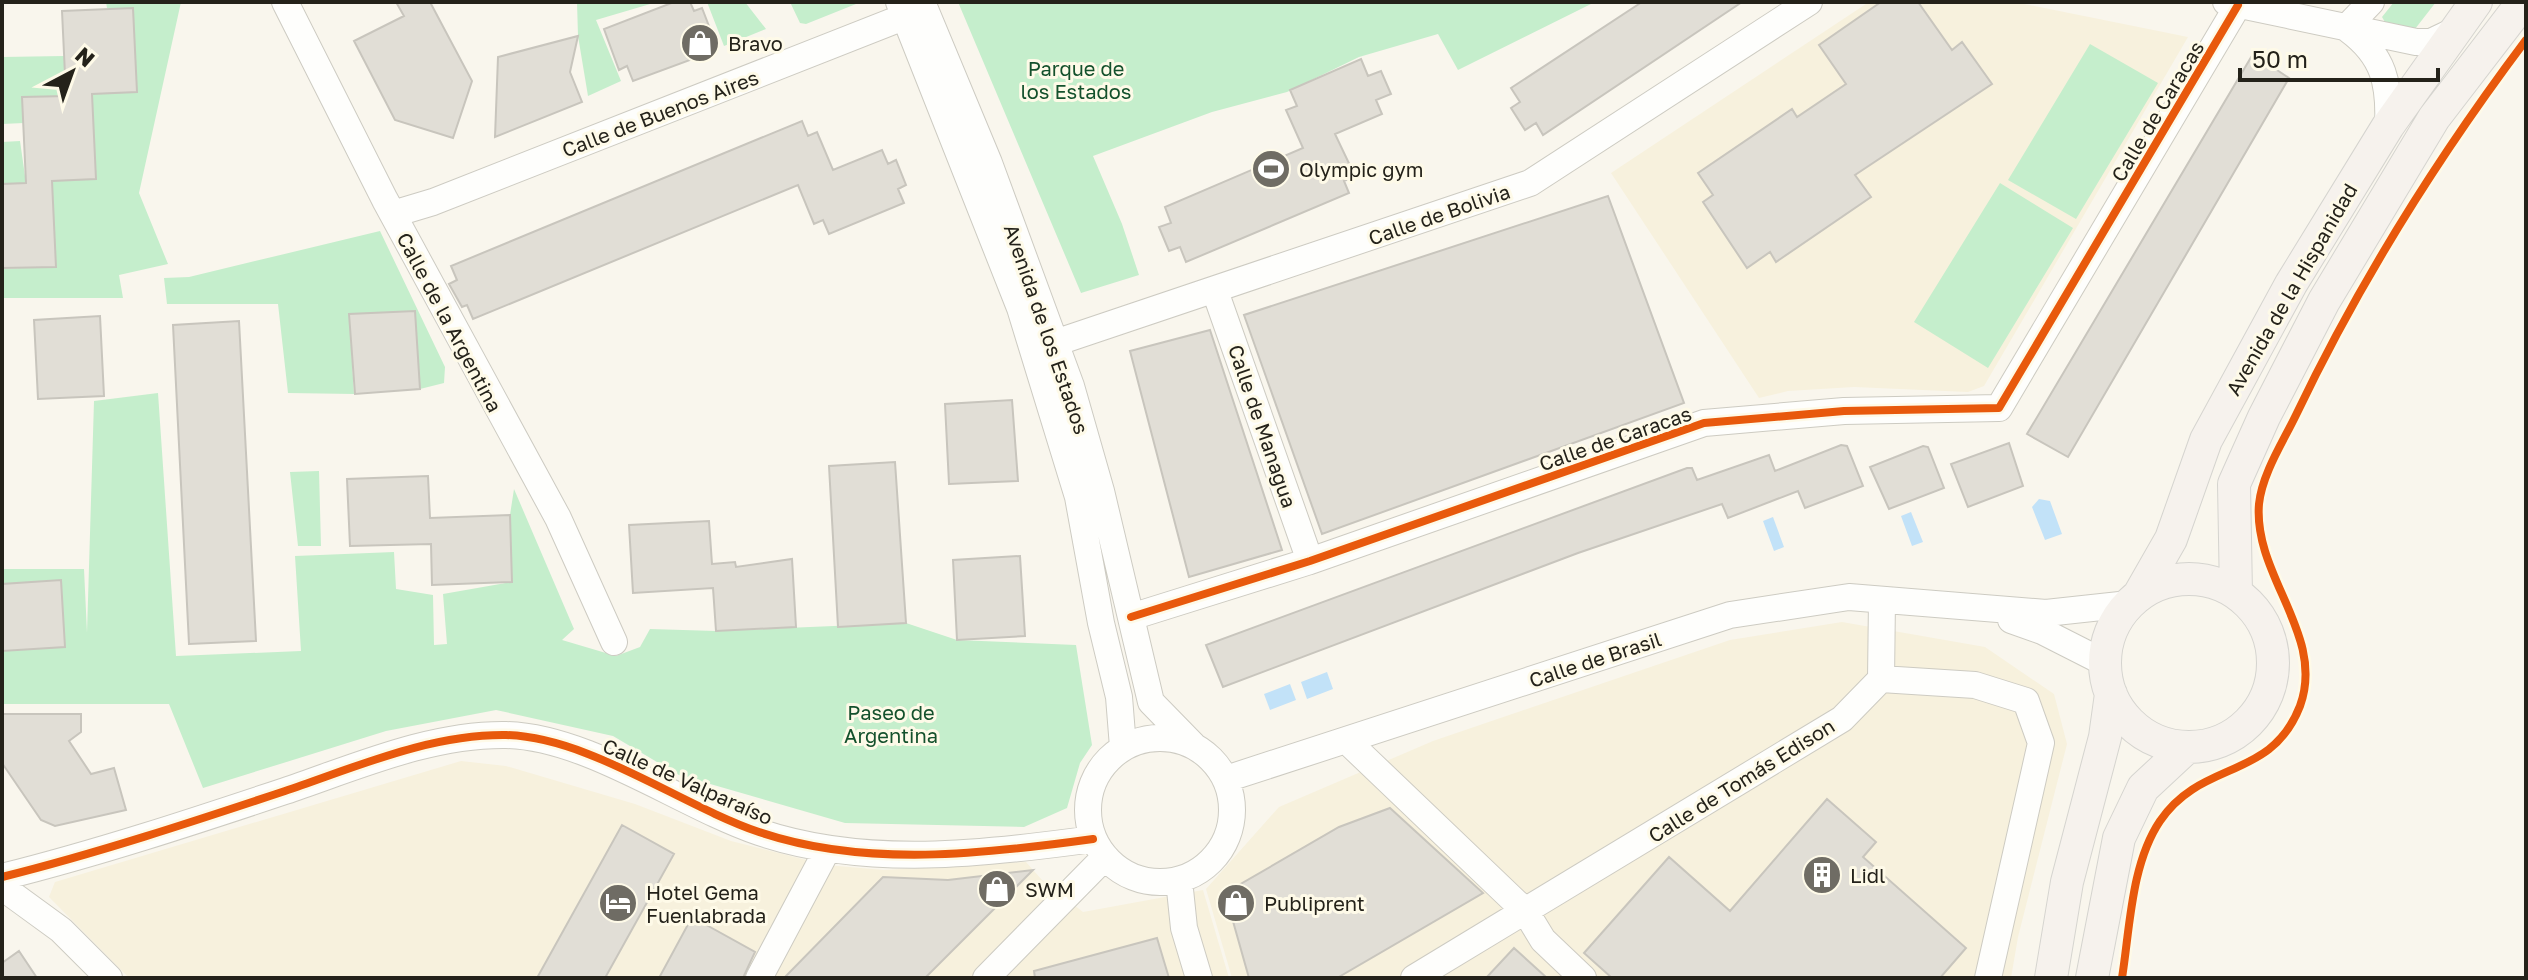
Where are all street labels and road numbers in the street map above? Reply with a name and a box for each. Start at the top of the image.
street label: Calle de Caracas [2106,36,2208,186]
street label: Calle de Buenos Aires [558,64,762,162]
street label: Calle de Bolivia [1365,179,1513,249]
street label: Avenida de la Hispanidad [2220,179,2362,399]
street label: Avenida de los Estados [1000,221,1094,437]
street label: Calle de la Argentina [393,228,507,416]
street label: Calle de Managua [1224,341,1302,511]
street label: Calle de Caracas [1536,401,1694,475]
street label: Calle de Brasil [1526,626,1664,692]
street label: Calle de Tomás Edison [1644,713,1838,847]
street label: Calle de Valparaíso [599,733,777,829]

